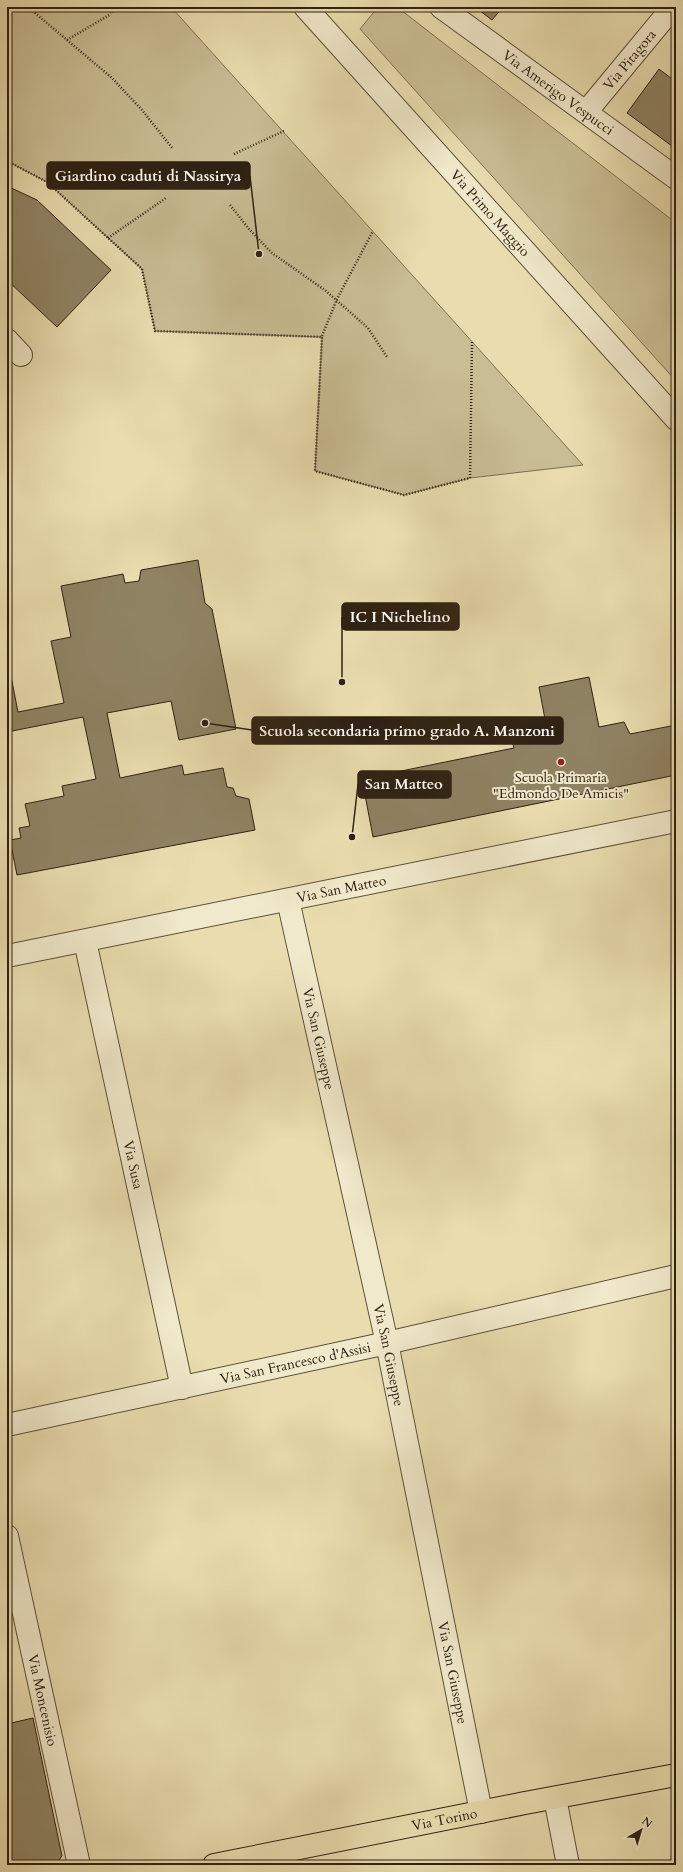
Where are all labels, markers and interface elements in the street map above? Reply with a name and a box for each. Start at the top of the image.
street label: Via Pitagora [599,25,660,94]
street label: Via Amerigo Vespucci [499,45,618,139]
callout: Giardino caduti di Nassirya [47,162,250,189]
street label: Via Primo Maggio [446,165,535,261]
text: Giardino caduti di Nassirya [55,166,242,186]
callout: IC I Nichelino [342,603,459,630]
text: IC I Nichelino [350,607,451,627]
callout: Scuola secondaria primo grado A. Manzoni [252,717,563,744]
text: Scuola secondaria primo grado A. Manzoni [259,721,555,741]
marker: Scuola Primaria "Edmondo De Amicis" [556,757,566,767]
place label: Scuola Primaria "Edmondo De Amicis" [493,768,629,803]
callout: San Matteo [358,771,451,798]
text: San Matteo [365,774,443,794]
street label: Via San Matteo [295,870,388,907]
street label: Via San Giuseppe [298,986,340,1091]
street label: Via Susa [119,1139,148,1191]
street label: Via San Giuseppe [369,1302,409,1408]
street label: Via San Francesco d'Assisi [218,1337,373,1388]
street label: Via San Giuseppe [434,1620,473,1725]
street label: Via Moncenisio [24,1652,62,1748]
street label: Via Torino [410,1803,479,1835]
north arrow [621,1810,661,1850]
text: N [638,1814,656,1832]

